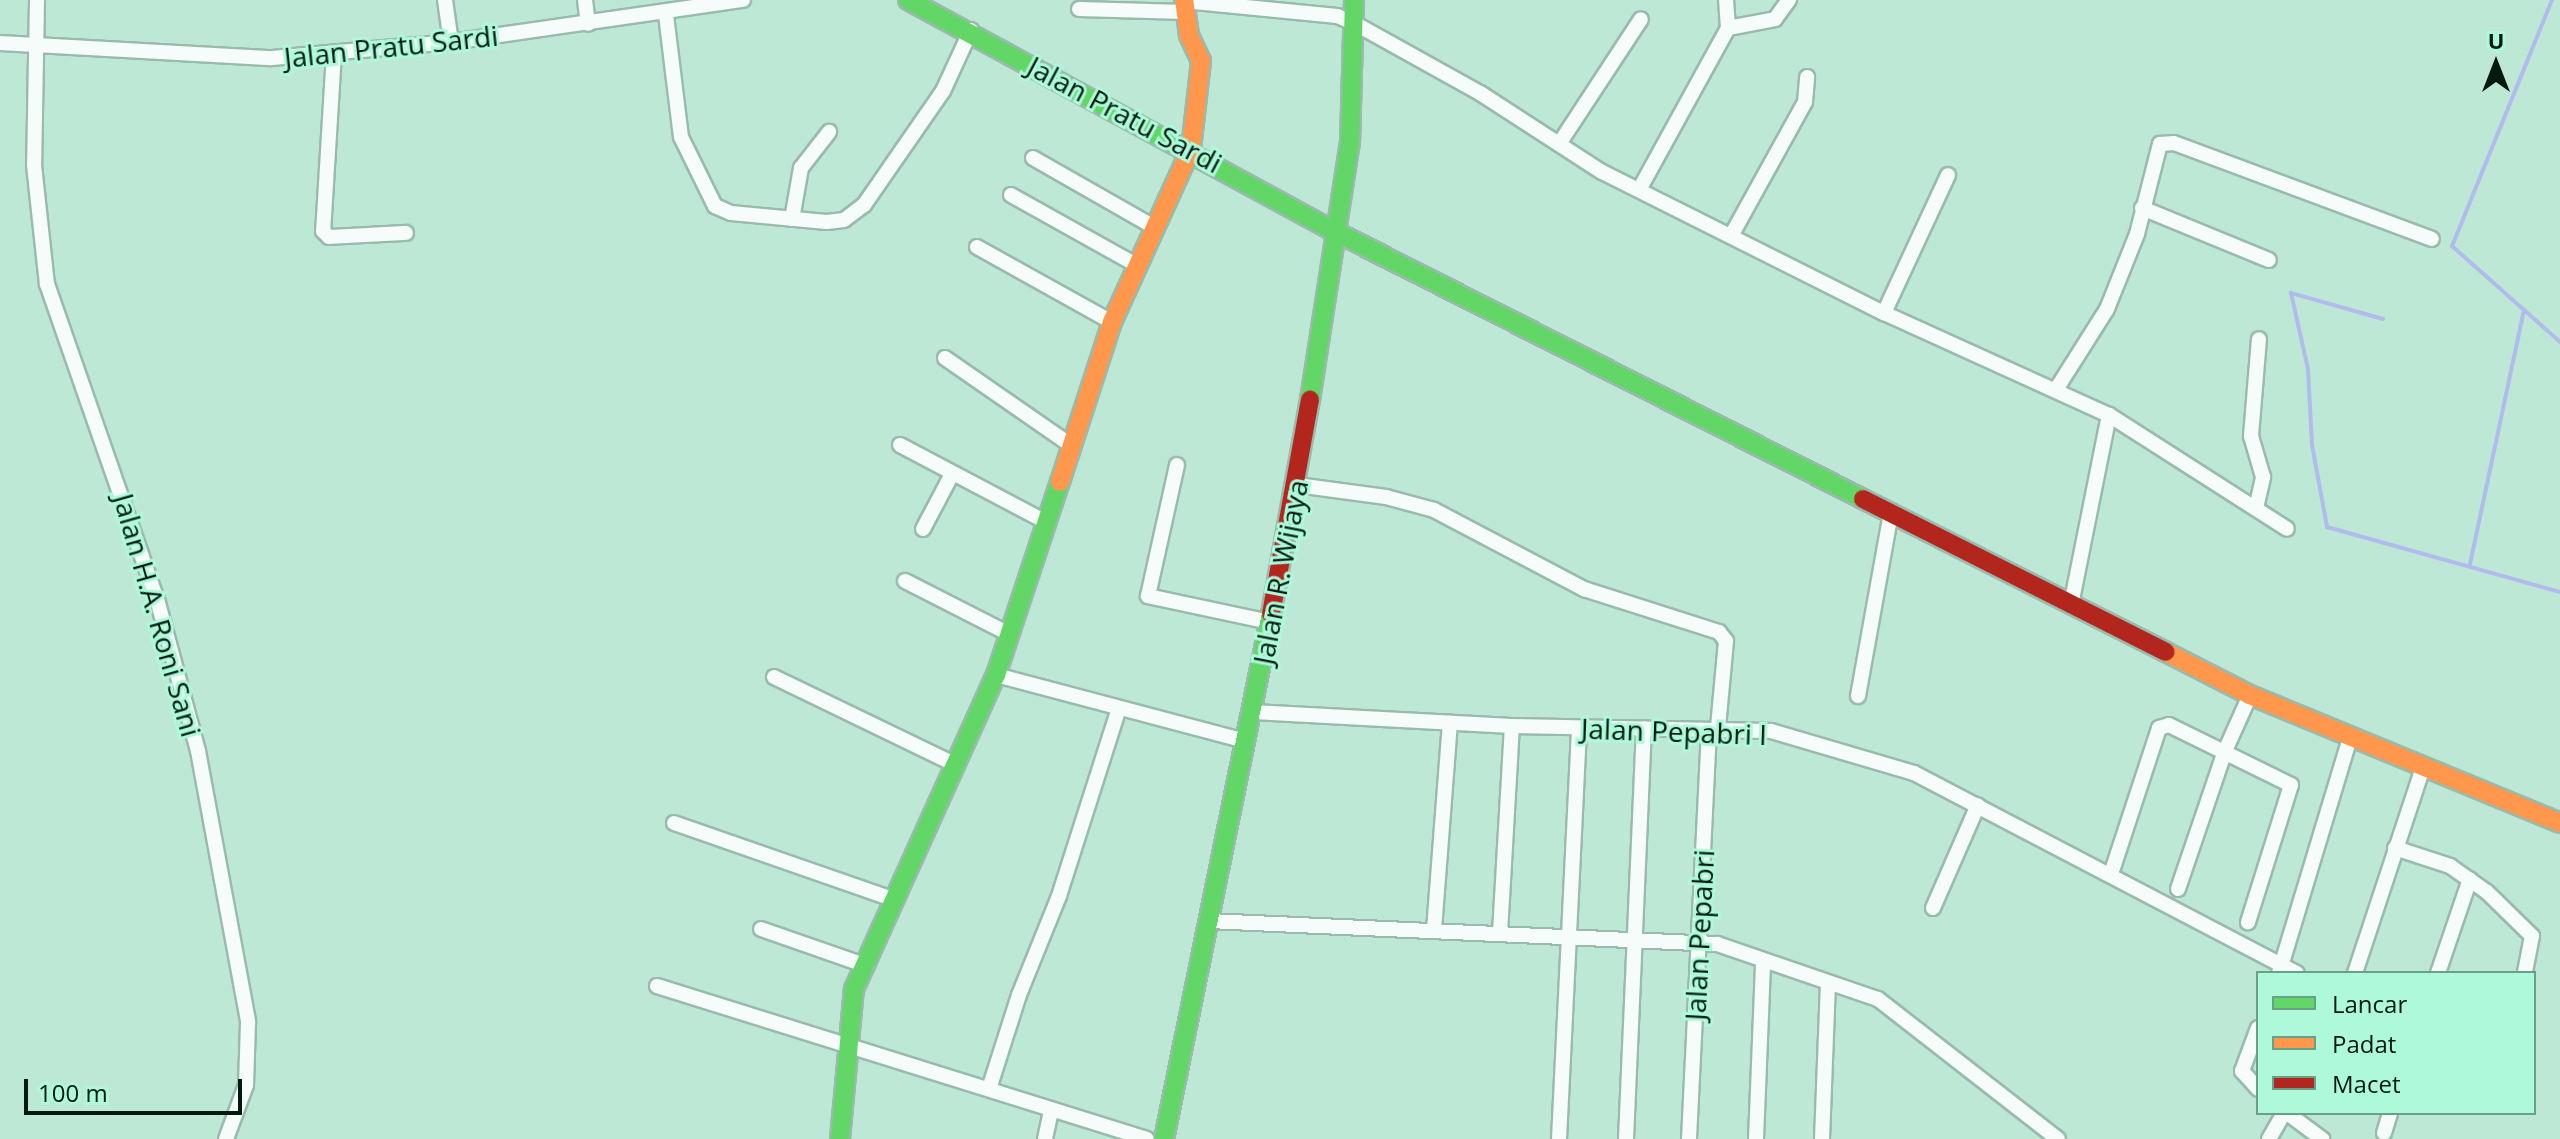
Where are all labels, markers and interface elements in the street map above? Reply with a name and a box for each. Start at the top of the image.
street label: Jalan Pratu Sardi [282,18,500,74]
north arrow [2456,24,2536,104]
text: U [2488,25,2504,55]
street label: Jalan Pratu Sardi [1022,49,1228,179]
street label: Jalan R. Wijaya [1246,477,1314,667]
street label: Jalan H.A. Roni Sani [107,490,209,740]
street label: Jalan Pepabri I [1580,711,1768,751]
street label: Jalan Pepabri [1678,849,1720,1021]
legend [2256,971,2536,1115]
text: Lancar [2332,987,2407,1020]
text: Padat [2332,1027,2396,1060]
scale bar [28,1063,246,1113]
text: Macet [2332,1067,2400,1100]
text: 100 m [38,1076,108,1109]

